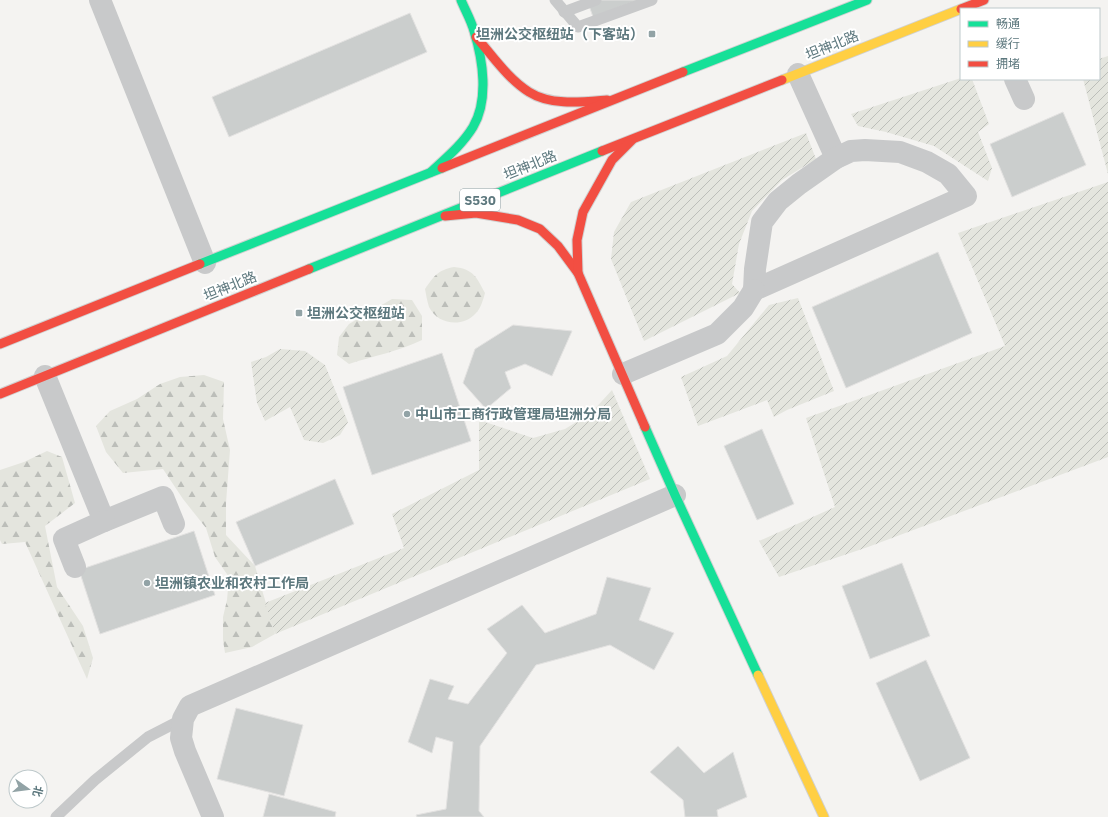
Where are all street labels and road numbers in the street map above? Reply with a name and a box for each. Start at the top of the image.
street label: 坦神北路 [803,26,861,64]
street label: 坦神北路 [501,146,559,184]
road number: S530 [460,189,500,211]
street label: 坦神北路 [201,267,259,305]

